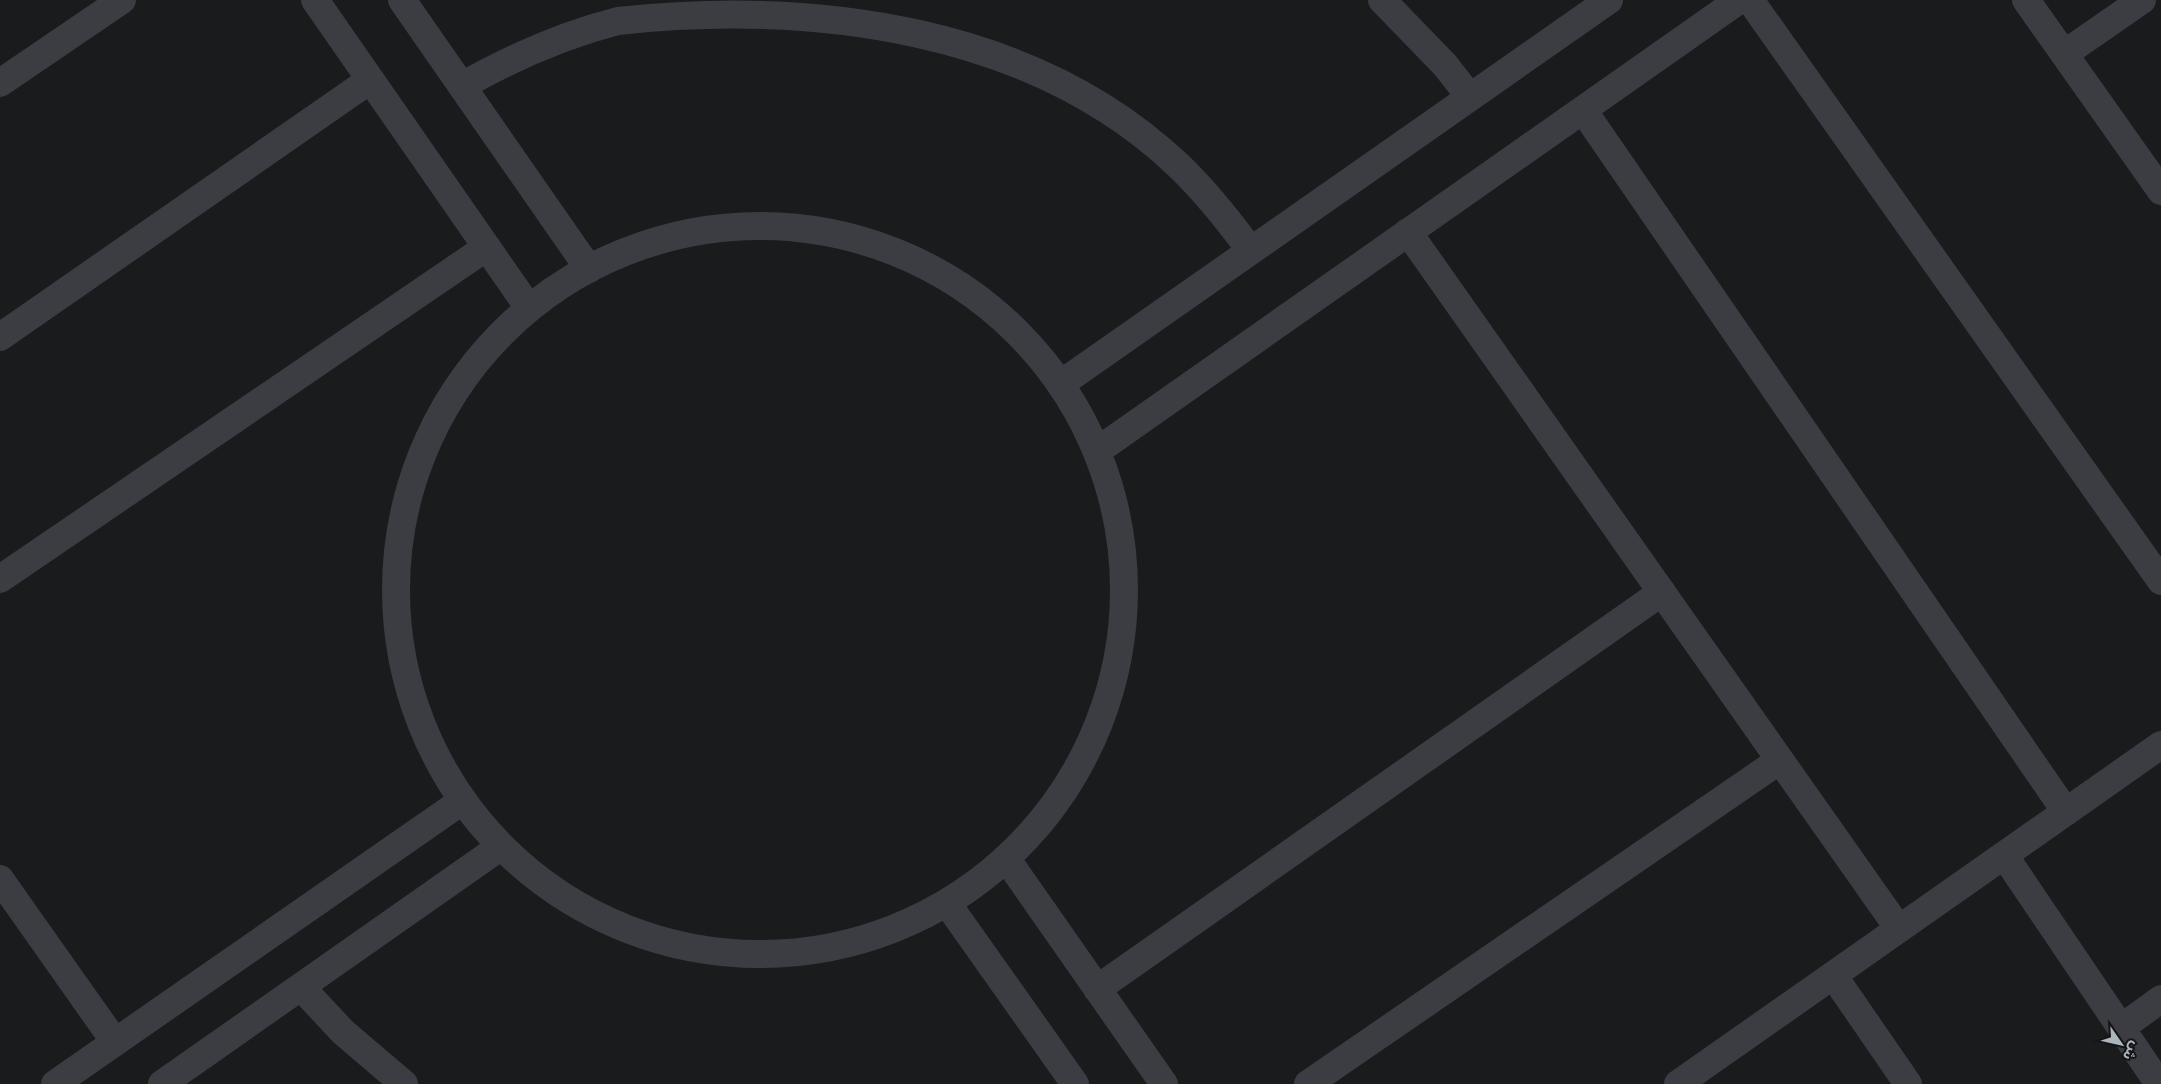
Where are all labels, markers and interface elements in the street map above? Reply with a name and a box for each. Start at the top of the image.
north arrow [2096,1019,2146,1069]
text: ش [2120,1039,2144,1064]

